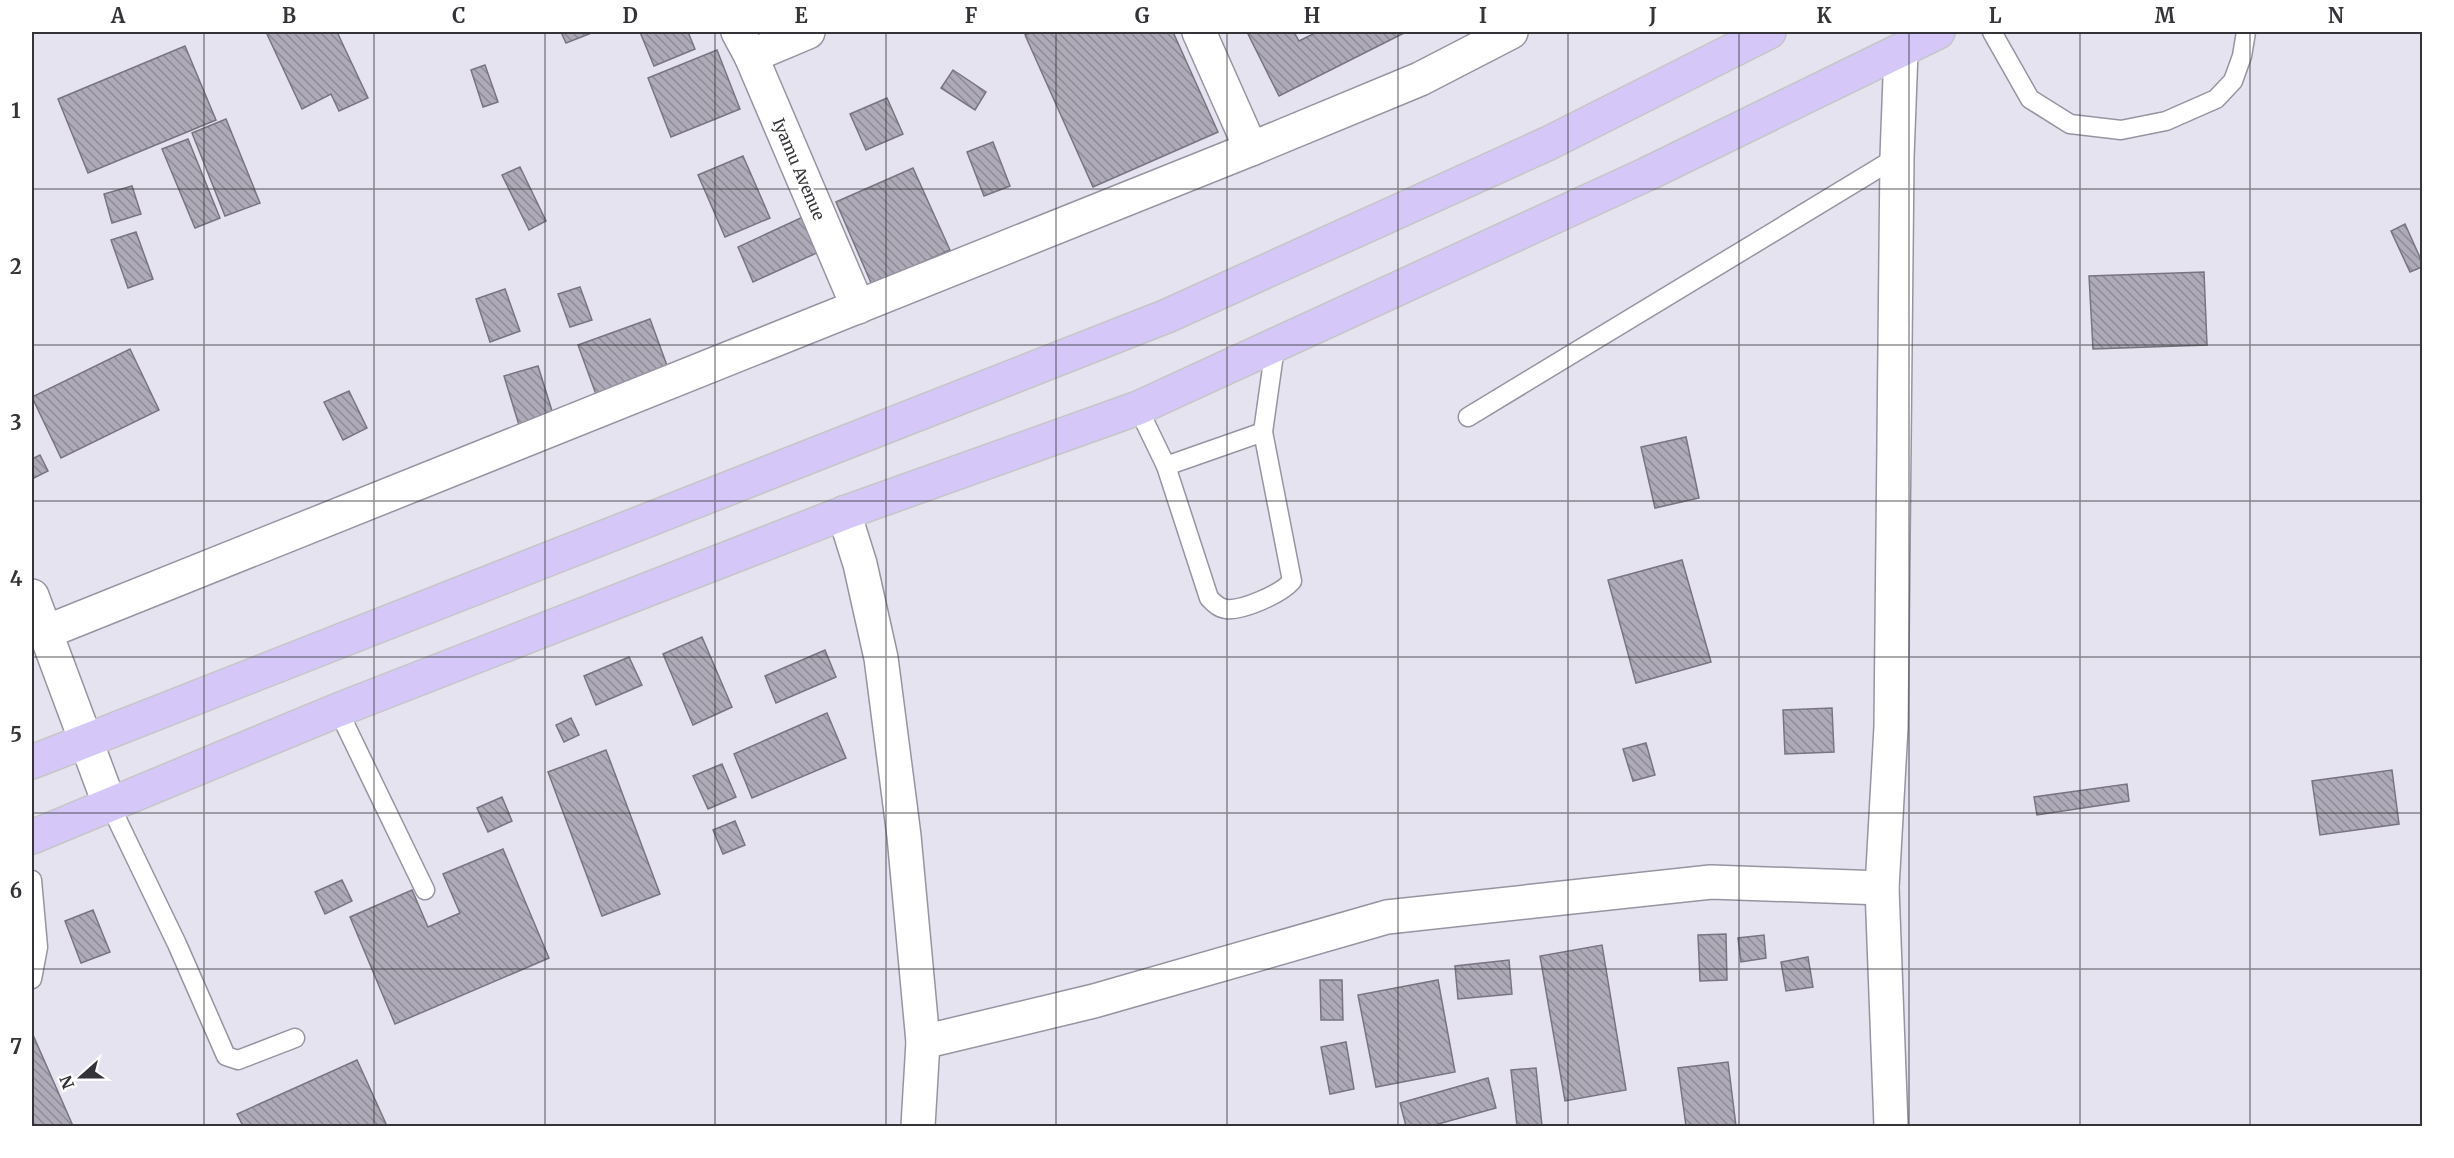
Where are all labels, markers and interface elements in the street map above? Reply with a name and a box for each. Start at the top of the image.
text: A [110,3,126,28]
text: B [282,3,296,28]
text: C [452,3,466,28]
text: D [622,3,638,28]
text: E [794,3,808,28]
text: F [965,3,978,28]
text: G [1135,3,1150,28]
text: H [1304,3,1320,28]
text: I [1479,3,1487,28]
text: J [1648,3,1657,28]
text: K [1817,3,1832,28]
text: L [1989,3,2002,28]
text: M [2155,3,2176,28]
text: N [2328,3,2344,28]
text: 1 [11,98,21,123]
street label: Iyamu Avenue [769,115,829,223]
text: 2 [10,254,22,279]
text: 3 [10,410,22,435]
text: 4 [10,566,23,591]
text: 5 [10,722,22,747]
text: 6 [10,878,22,903]
text: 7 [10,1034,22,1059]
north arrow [51,1047,111,1107]
text: N [55,1073,79,1092]

